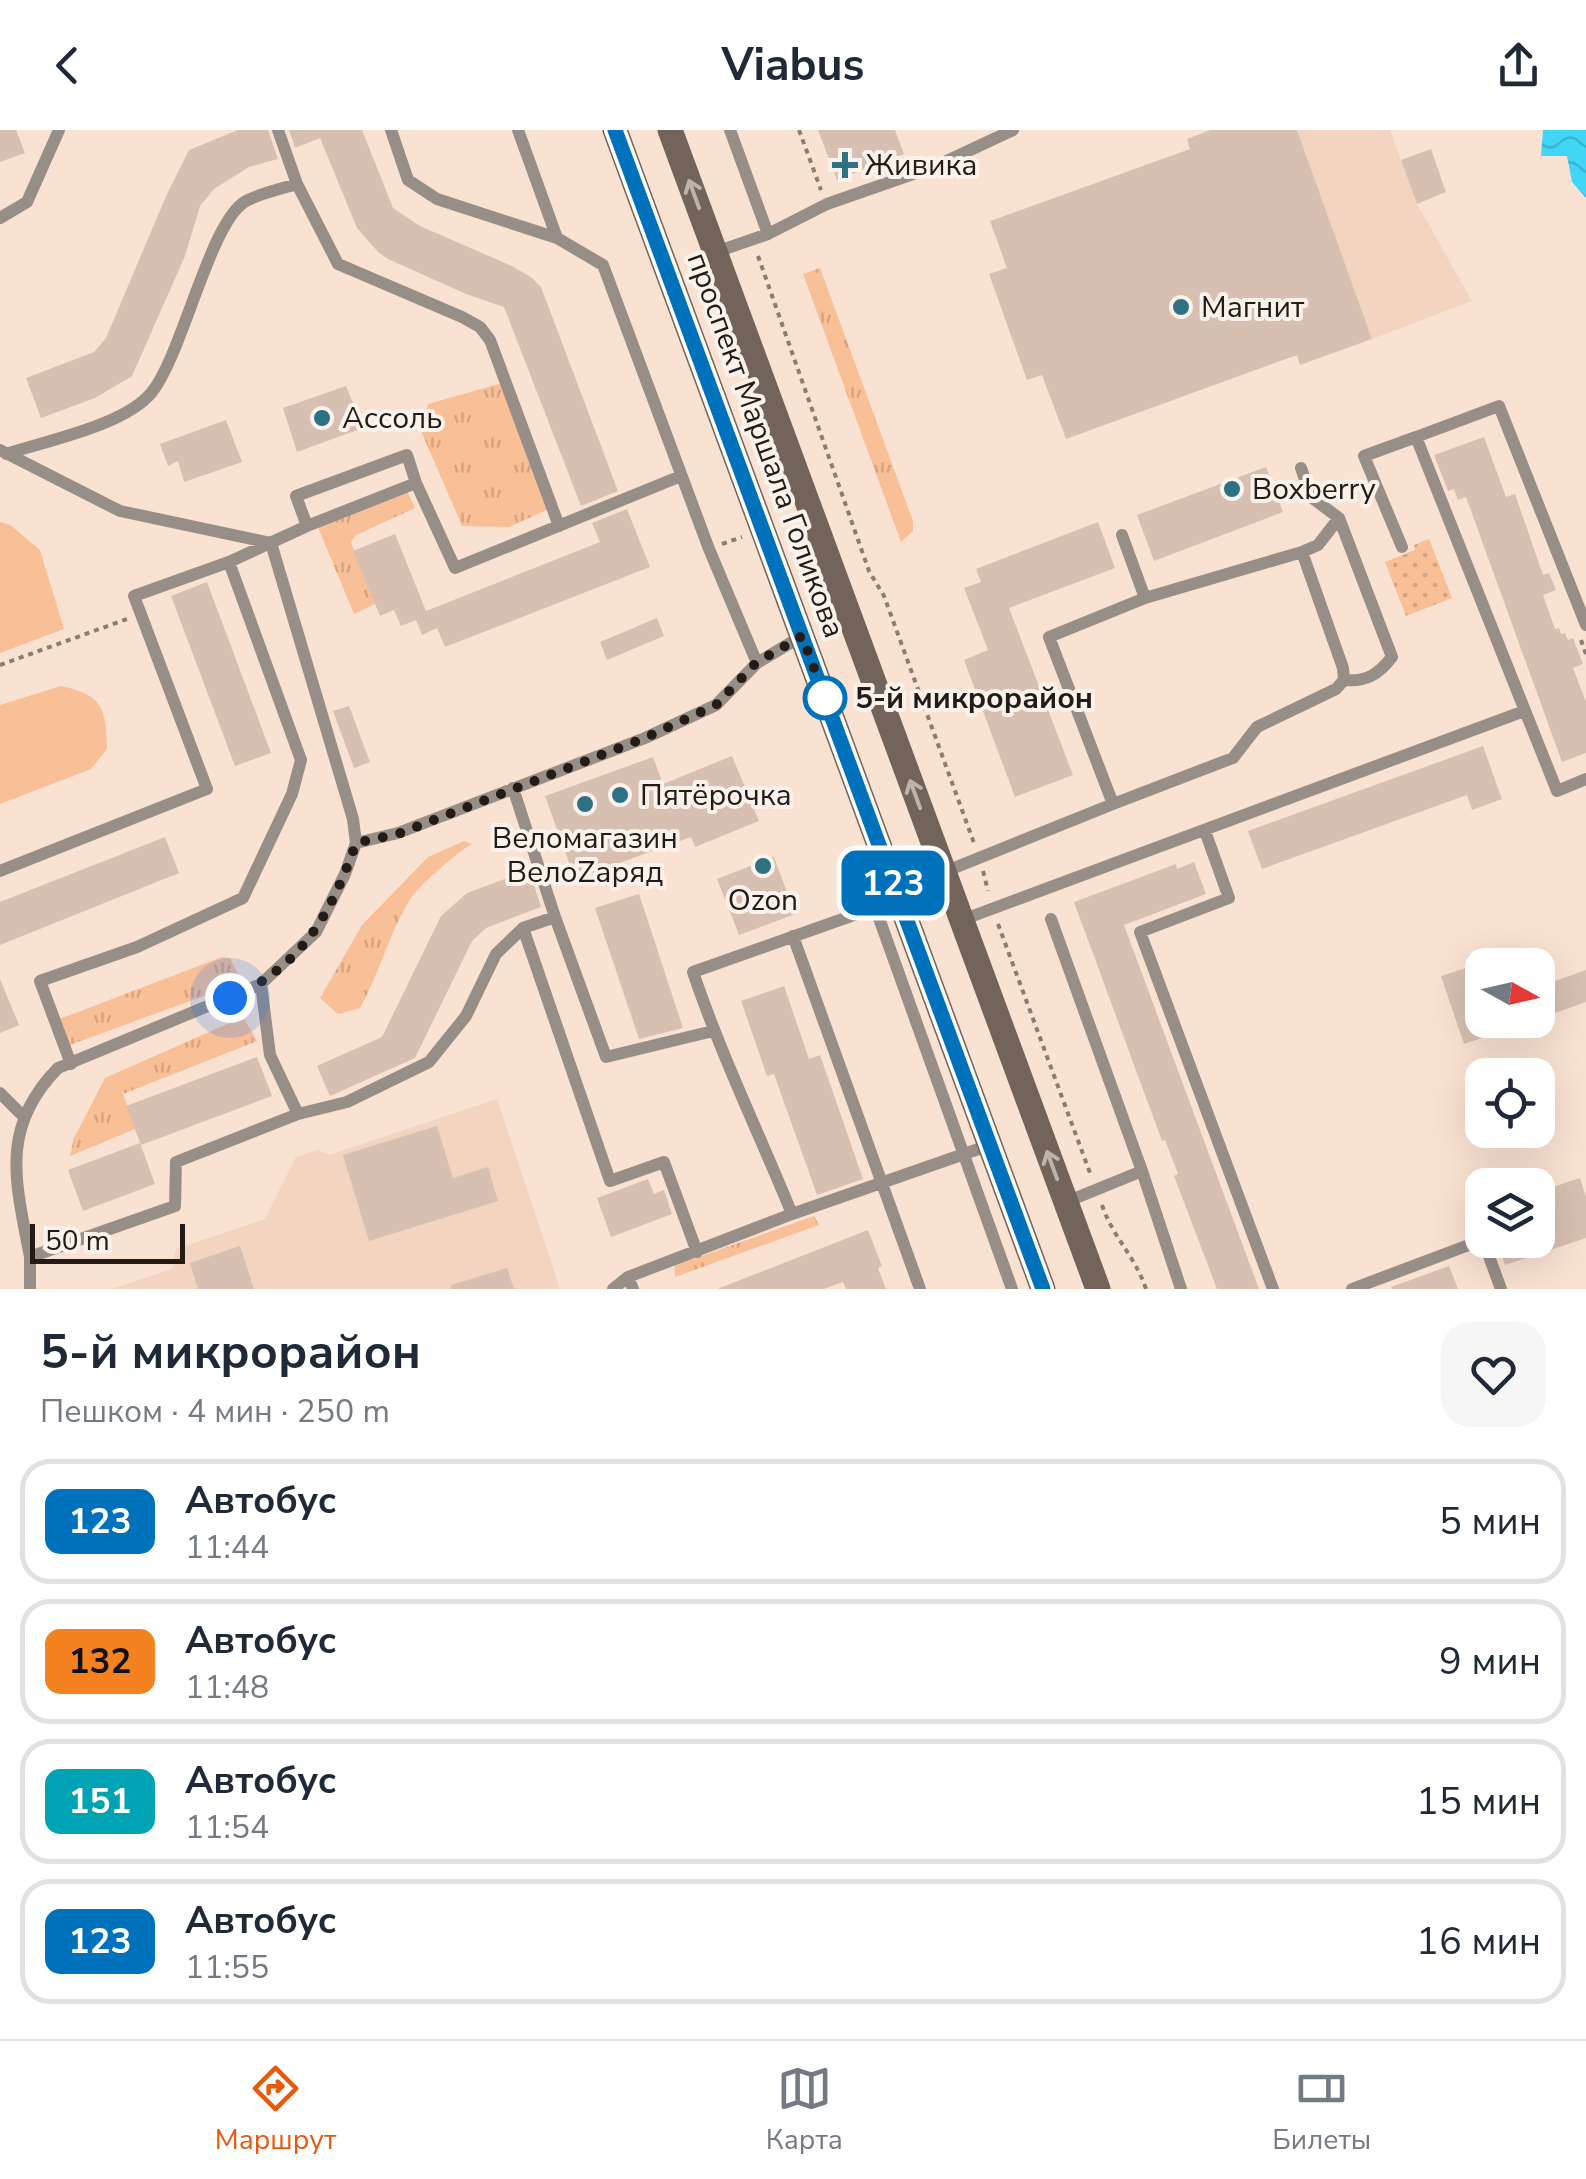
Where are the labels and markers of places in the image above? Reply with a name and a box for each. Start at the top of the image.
place label: Живика [865,145,977,186]
marker: Живика [834,154,856,176]
place label: Магнит [1201,287,1305,328]
marker: Магнит [1170,296,1192,318]
place label: Ассоль [342,398,442,439]
marker: Ассоль [311,407,333,429]
place label: Boxberry [1252,469,1376,510]
marker: Boxberry [1221,478,1243,500]
marker: 5-й микрорайон [804,677,846,719]
place label: 5-й микрорайон [855,678,1093,719]
place label: Пятёрочка [640,775,792,816]
marker: Пятёрочка [609,784,631,806]
marker: Веломагазин ВелоZаряд [574,793,596,815]
place label: Веломагазин ВелоZаряд [492,818,678,893]
marker: Ozon [752,855,774,877]
place label: Ozon [728,880,798,921]

